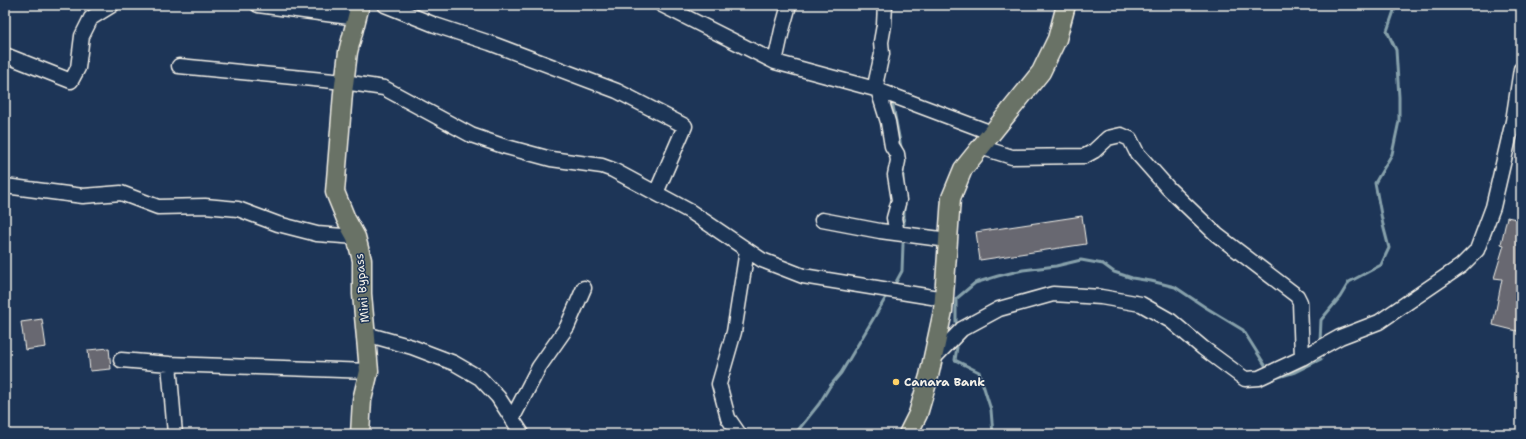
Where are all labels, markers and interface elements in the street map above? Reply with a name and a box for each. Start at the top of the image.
street label: Mini Bypass [351,253,373,323]
place label: Canara Bank [904,374,985,390]
marker: Canara Bank [891,377,901,387]

